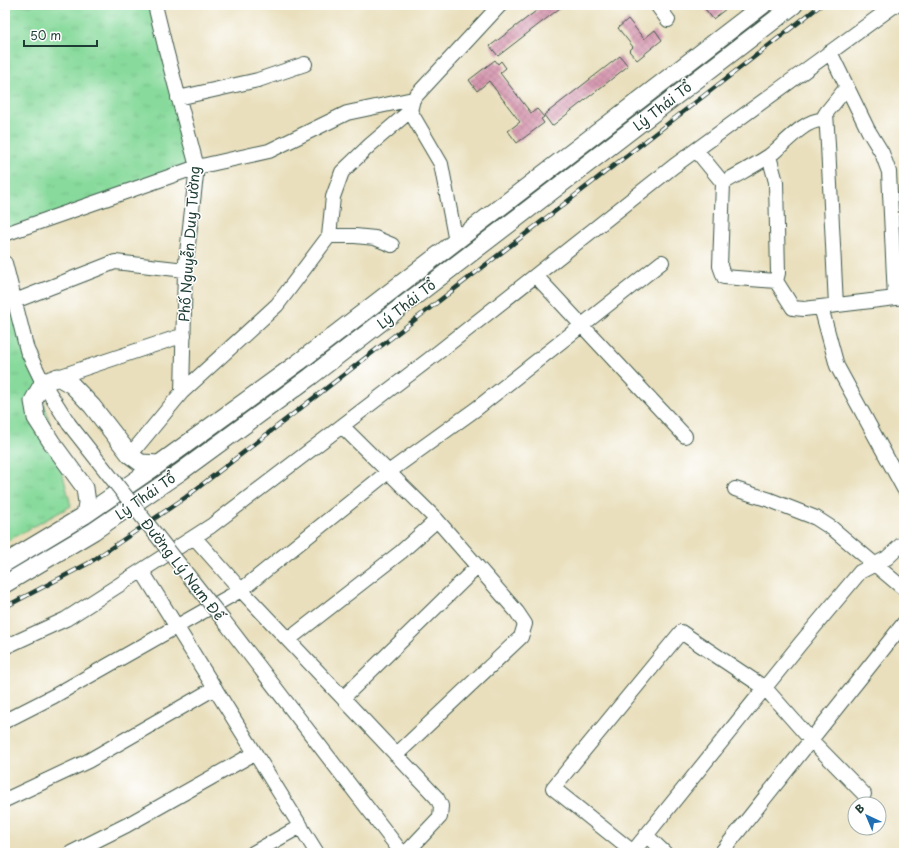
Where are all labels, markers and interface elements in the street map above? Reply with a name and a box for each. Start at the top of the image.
scale bar [24,22,97,48]
text: 50 m [30,26,61,44]
street label: Lý Thái Tổ [628,76,696,136]
street label: Phố Nguyễn Duy Tường [173,165,205,323]
street label: Lý Thái Tổ [372,274,440,334]
street label: Lý Thái Tổ [111,467,180,525]
street label: Đường Lý Nam Đế [136,513,231,626]
north arrow [847,796,887,836]
text: B [851,799,869,817]

